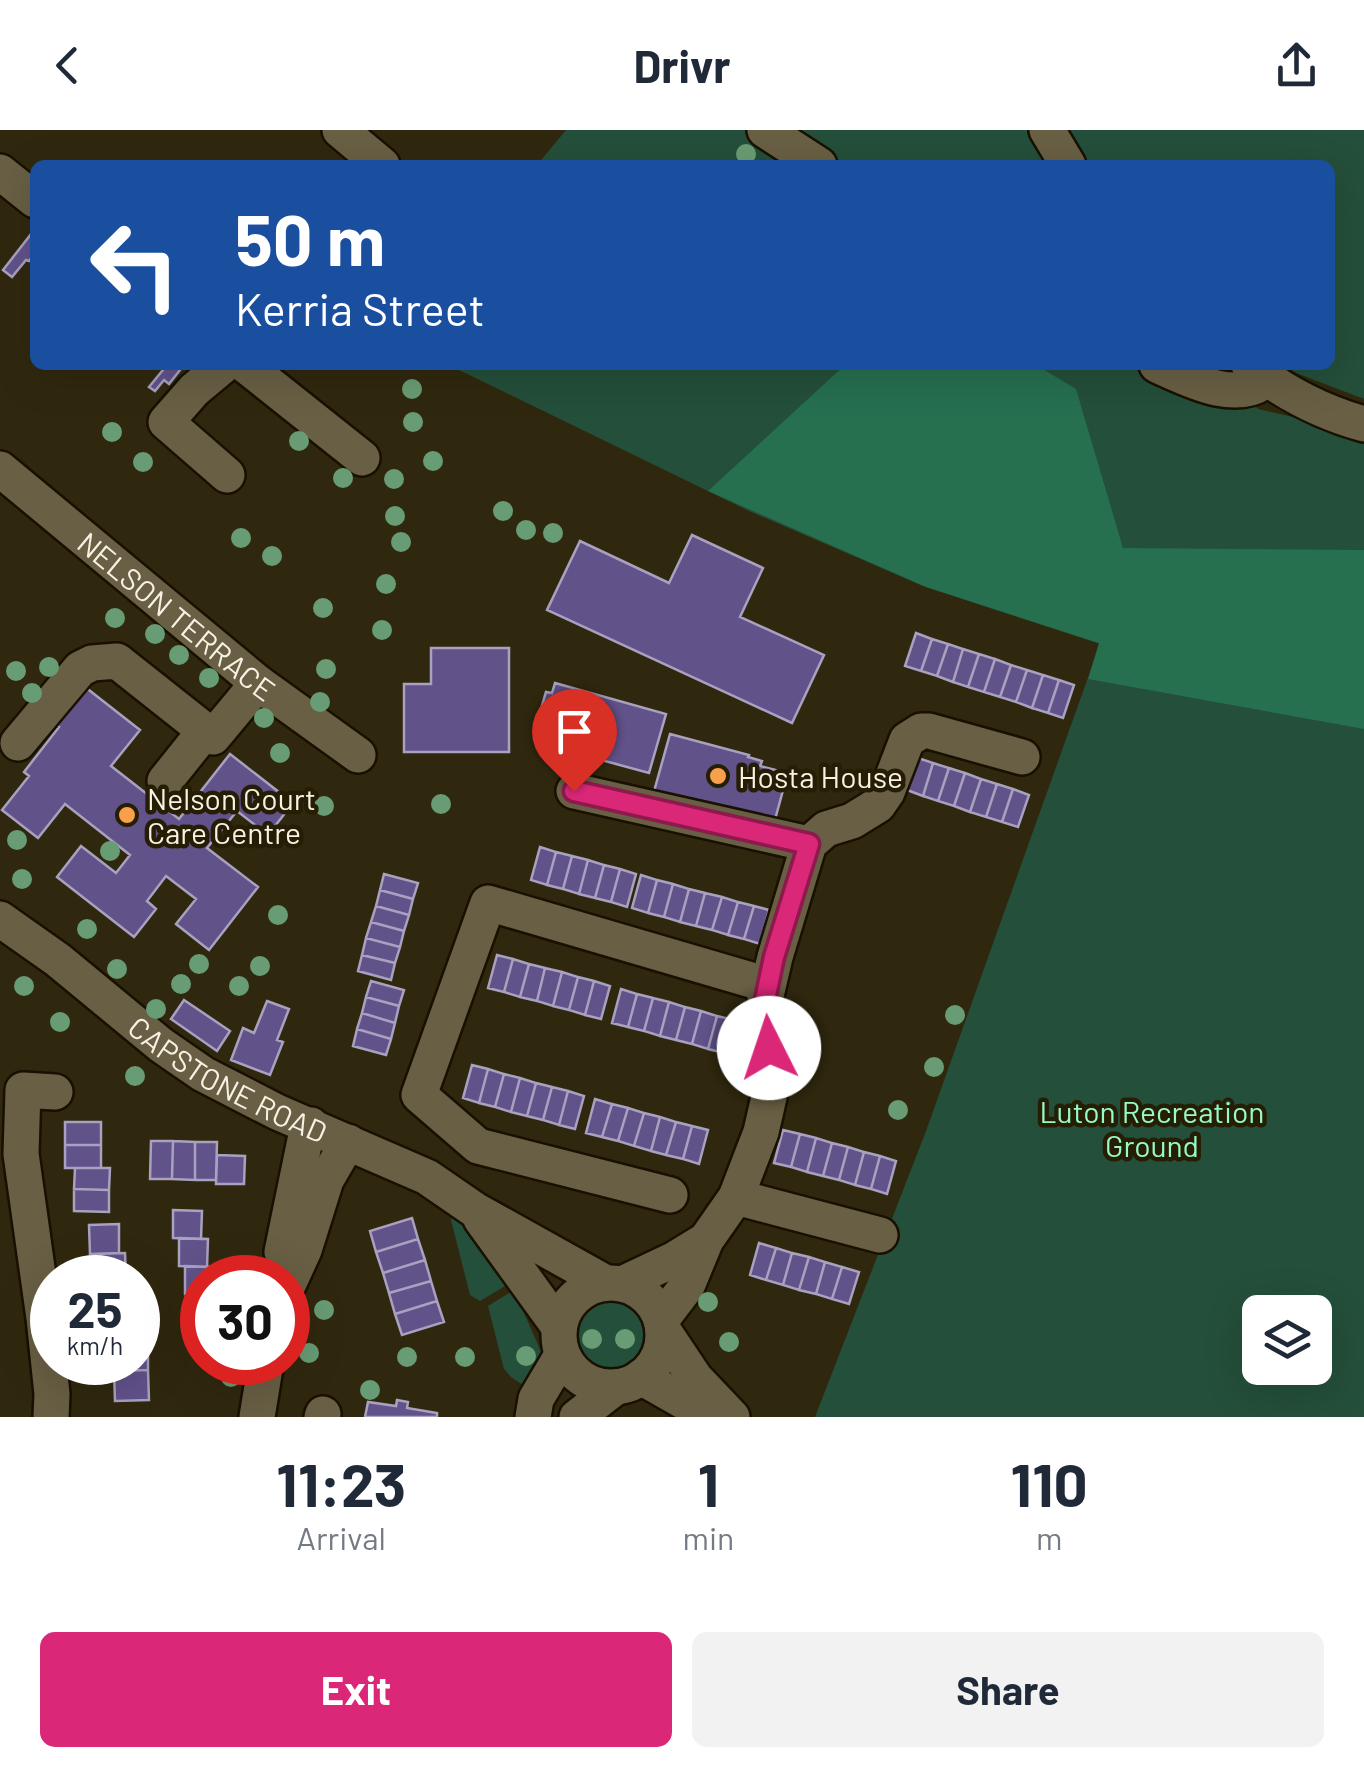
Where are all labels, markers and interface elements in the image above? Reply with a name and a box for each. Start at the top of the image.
icon: back [40,38,95,93]
text: Drivr [633,38,731,92]
icon: share [1269,38,1324,93]
text: 50 m [235,196,385,280]
icon: left [70,200,200,330]
text: Kerria Street [235,281,485,335]
street label: NELSON TERRACE [71,524,283,708]
pin [532,689,617,792]
icon: arrive [547,704,602,759]
place label: Hosta House [738,758,903,794]
marker: Hosta House [707,765,729,787]
place label: Nelson Court Care Centre [147,780,316,850]
marker: Nelson Court Care Centre [116,804,138,826]
position arrow [717,996,821,1100]
street label: CAPSTONE ROAD [122,1008,333,1150]
park label: Luton Recreation Ground [1040,1093,1264,1163]
speed limit sign: 30 [180,1255,310,1385]
text: 25 [68,1278,122,1338]
map controls [1242,1295,1332,1385]
button: layers [1242,1295,1332,1385]
text: km/h [67,1330,123,1360]
text: 11:23 [276,1447,406,1519]
text: 1 [698,1447,719,1519]
text: 110 [1011,1447,1088,1519]
text: Arrival [296,1518,386,1556]
text: min [682,1518,734,1556]
text: m [1036,1518,1062,1556]
button: Exit [40,1632,672,1747]
button: Share [692,1632,1324,1747]

